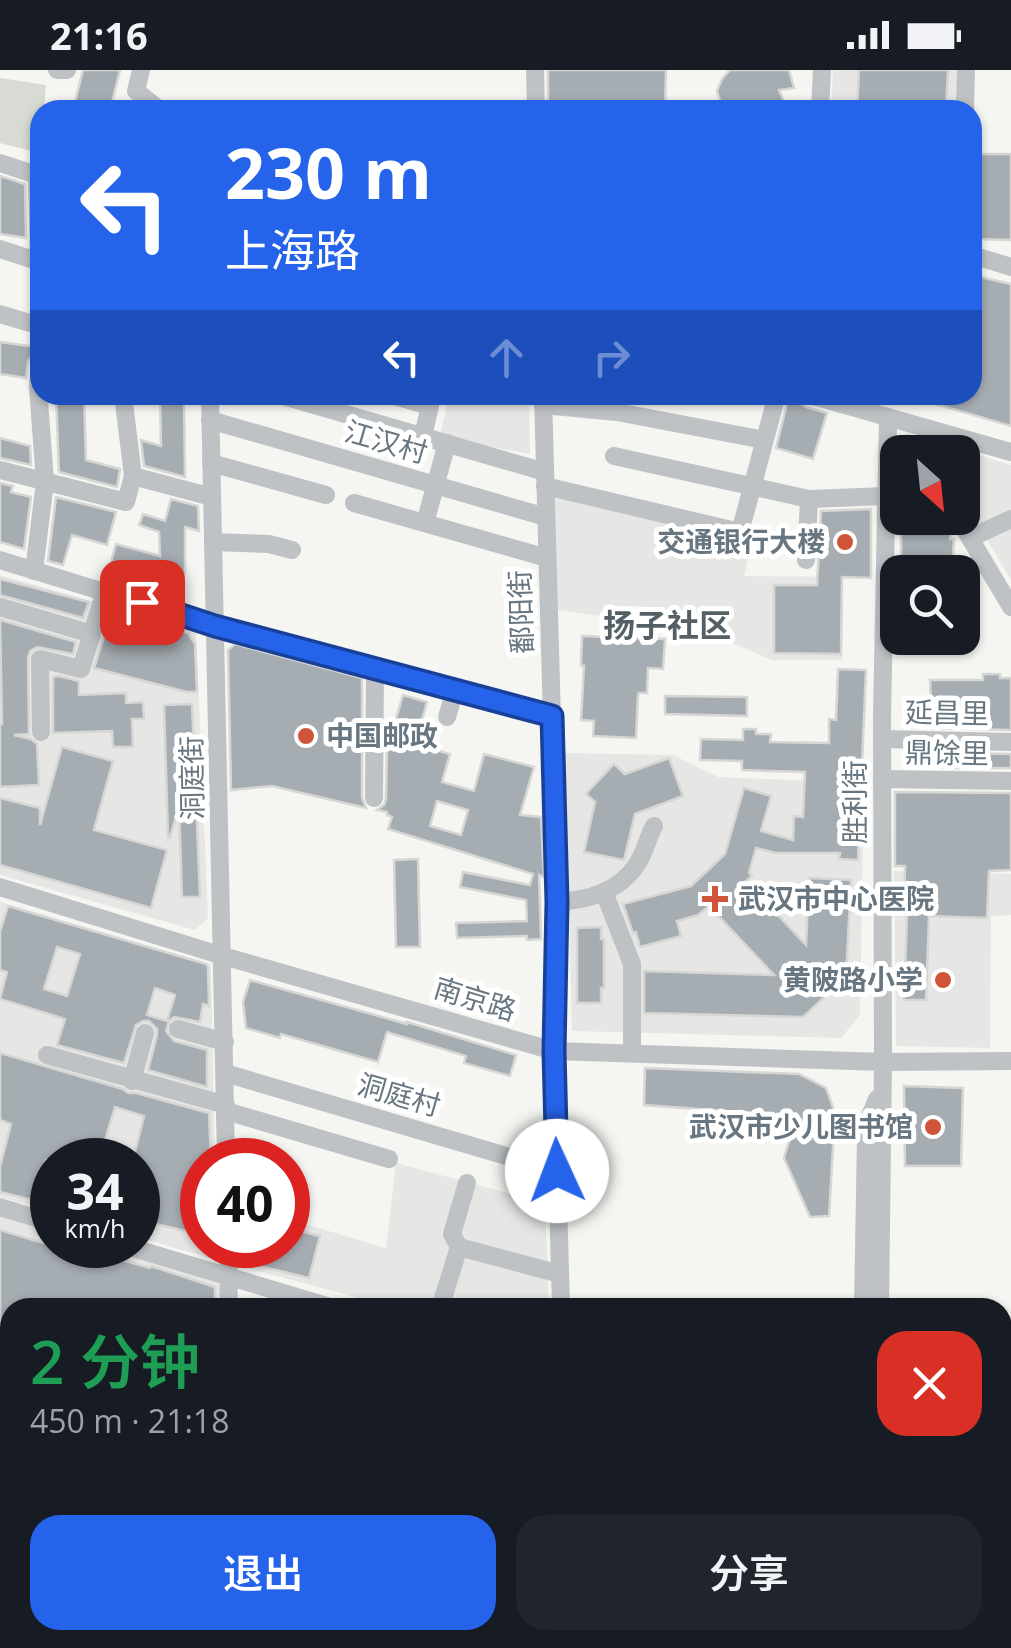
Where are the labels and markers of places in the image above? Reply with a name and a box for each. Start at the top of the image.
place label: 交通银行大楼 [657,522,825,560]
marker: 交通银行大楼 [834,531,856,553]
pin [100,560,185,645]
place label: 中国邮政 [326,716,438,754]
marker: 中国邮政 [295,725,317,747]
place label: 武汉市中心医院 [738,879,934,917]
marker: 武汉市中心医院 [702,886,728,912]
place label: 黄陂路小学 [783,960,923,998]
marker: 黄陂路小学 [932,969,954,991]
place label: 武汉市少儿图书馆 [689,1107,913,1145]
marker: 武汉市少儿图书馆 [922,1116,944,1138]

